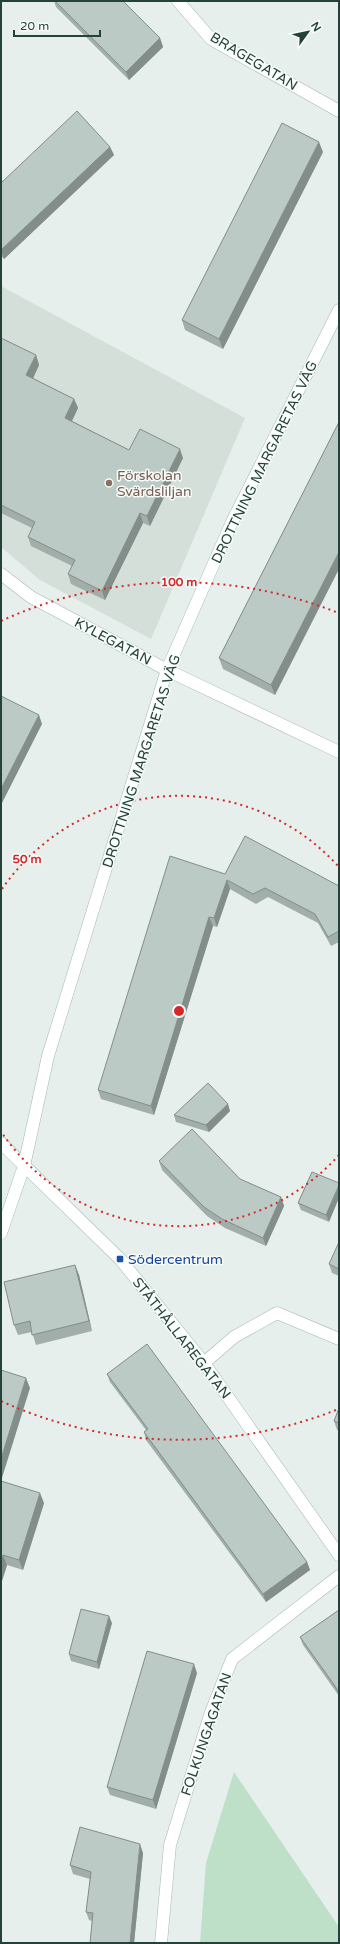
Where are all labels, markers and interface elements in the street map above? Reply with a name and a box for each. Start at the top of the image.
scale bar [14,12,100,38]
north arrow [288,12,328,52]
text: 20 m [20,19,49,33]
text: N [308,20,324,34]
street label: BRAGEGATAN [207,29,300,94]
street label: DROTTNING MARGARETAS VÄG [208,358,321,566]
place label: Förskolan Svärdsliljan [117,467,192,500]
marker: Förskolan Svärdsliljan [104,478,114,488]
text: 100 m [161,575,197,589]
street label: KYLEGATAN [71,614,154,669]
street label: DROTTNING MARGARETAS VÄG [99,652,184,870]
text: 50 m [12,852,42,866]
centre of rings [172,1004,186,1018]
place label: Södercentrum [128,1251,223,1268]
marker: Södercentrum [115,1254,125,1264]
street label: STÅTHÅLLAREGATAN [129,1274,234,1402]
street label: FOLKUNGAGATAN [177,1670,236,1798]

